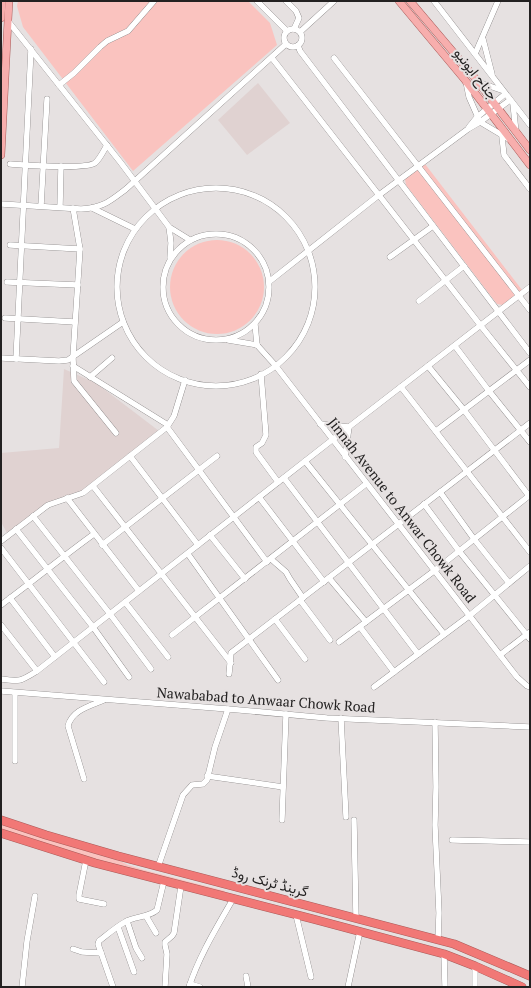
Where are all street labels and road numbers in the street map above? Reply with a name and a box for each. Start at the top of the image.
street label: جناح ایونیو [448,44,503,105]
street label: Jinnah Avenue to Anwar Chowk Road [324,413,481,606]
street label: Nawababad to Anwaar Chowk Road [156,682,376,717]
street label: گرینڈ ٹرنک روڈ [230,862,310,901]

